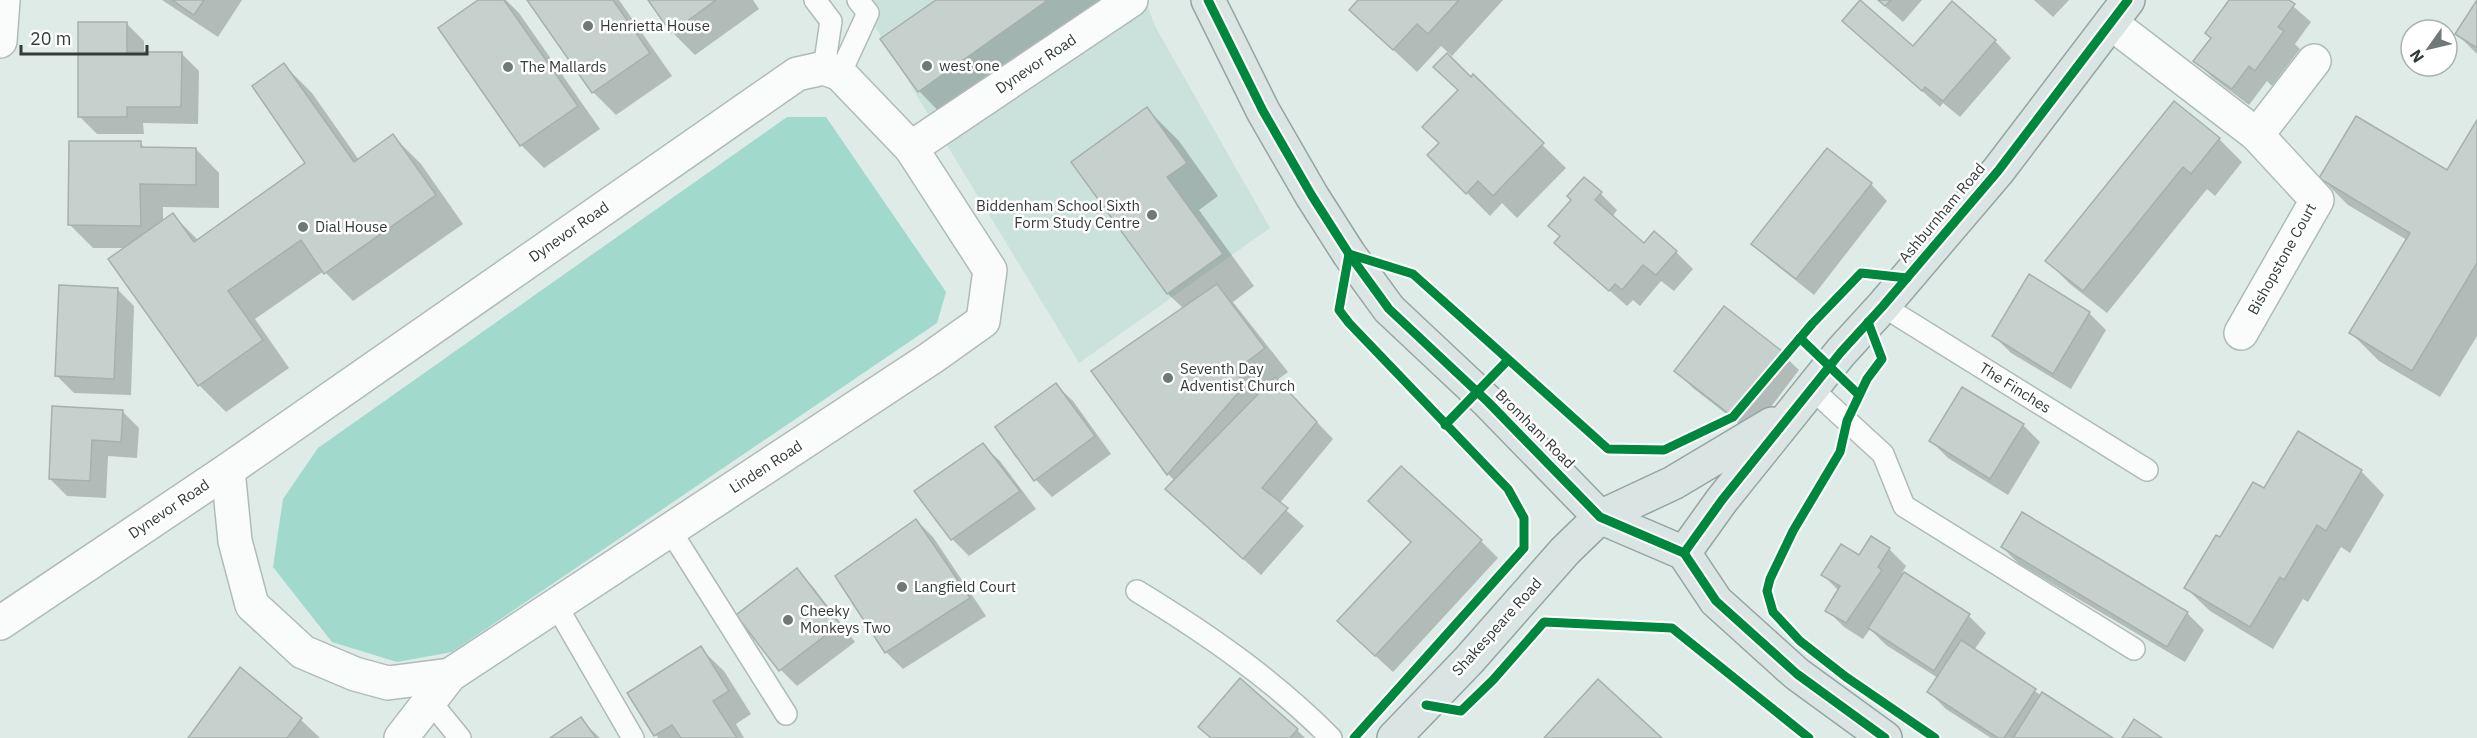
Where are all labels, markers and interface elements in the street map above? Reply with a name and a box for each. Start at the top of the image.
place label: Henrietta House [600,16,710,35]
scale bar [21,18,147,56]
north arrow [2399,18,2459,78]
marker: Henrietta House [581,19,595,33]
text: 20 m [30,27,72,50]
street label: Dynevor Road [992,30,1080,98]
text: N [2405,46,2428,67]
place label: west one [939,56,1000,75]
place label: The Mallards [520,57,607,76]
marker: west one [920,59,934,73]
marker: The Mallards [501,60,515,74]
street label: Ashburnham Road [1894,159,1989,266]
place label: Biddenham School Sixth Form Study Centre [976,196,1140,232]
street label: Dynevor Road [525,197,612,266]
street label: Bishopstone Court [2243,200,2320,318]
marker: Biddenham School Sixth Form Study Centre [1145,208,1159,222]
place label: Dial House [315,217,388,236]
marker: Dial House [296,220,310,234]
street label: The Finches [1976,358,2055,417]
place label: Seventh Day Adventist Church [1180,359,1295,395]
marker: Seventh Day Adventist Church [1161,371,1175,385]
street label: Bromham Road [1492,385,1579,472]
street label: Linden Road [726,436,806,497]
street label: Dynevor Road [125,475,213,543]
street label: Shakespeare Road [1448,574,1546,679]
place label: Langfield Court [914,577,1016,596]
marker: Langfield Court [895,580,909,594]
place label: Cheeky Monkeys Two [800,601,891,637]
marker: Cheeky Monkeys Two [781,613,795,627]

